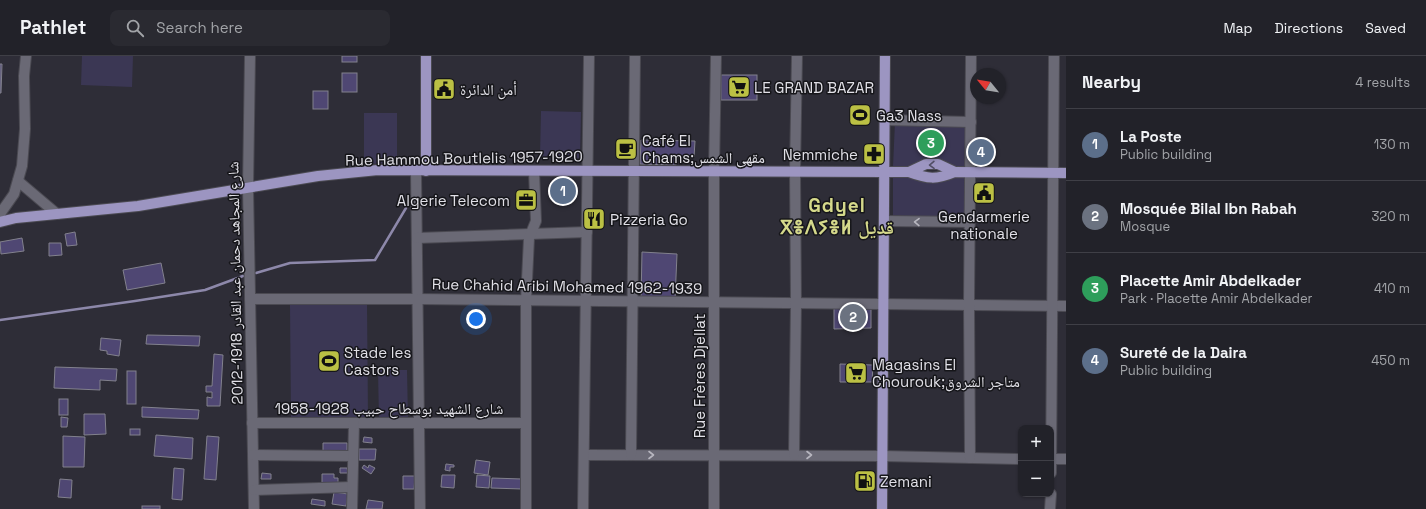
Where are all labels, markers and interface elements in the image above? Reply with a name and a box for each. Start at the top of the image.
search box [110,10,390,46]
text: Pathlet [20,15,86,40]
icon: search [124,17,146,39]
text: Search here [156,18,243,37]
text: Map [1223,19,1253,37]
text: Directions [1275,19,1343,37]
text: Saved [1365,19,1406,37]
north arrow [970,68,1006,104]
text: Nearby [1082,71,1141,93]
supermarket icon: LE GRAND BAZAR [726,74,752,100]
text: 4 results [1355,74,1410,91]
public building icon: أمن الدائرة [431,76,457,102]
place label: LE GRAND BAZAR [754,78,874,97]
place label: أمن الدائرة [460,80,517,100]
sports icon: Ga3 Nass [847,102,873,128]
place label: Ga3 Nass [876,106,942,125]
text: La Poste [1120,127,1182,146]
pin: 3 [918,128,944,158]
place label: Café El Chams;مقهى الشمس [642,131,765,168]
cafe icon: Café El Chams;مقهى الشمس [613,136,639,162]
text: 1 [1092,136,1098,153]
text: 130 m [1374,136,1410,153]
pin: 4 [968,137,994,167]
pharmacy icon: Nemmiche [861,141,887,167]
place label: Nemmiche [783,145,858,164]
street label: Rue Hammou Boutlelis 1957-1920 [345,146,583,170]
text: Public building [1120,146,1212,163]
street label: شارع المجاهد دحمان عبد القادر 1918-2012 [223,161,248,405]
one-way arrow [929,161,935,169]
pin: 1 [550,176,576,206]
public building icon: Gendarmerie nationale [971,180,997,206]
office icon: Algerie Telecom [513,187,539,213]
place label: Algerie Telecom [397,191,510,210]
district label: Gdyel ⴳⴻⴷⵢⴻⵍ قديل [780,193,894,240]
text: Mosquée Bilal Ibn Rabah [1120,199,1297,218]
restaurant icon: Pizzeria Go [581,206,607,232]
place label: Gendarmerie nationale [938,207,1030,243]
text: 2 [1091,208,1099,225]
text: 320 m [1371,208,1410,225]
place label: Pizzeria Go [610,210,688,229]
one-way arrow [914,218,920,226]
text: Mosque [1120,218,1170,235]
text: Placette Amir Abdelkader [1120,271,1301,290]
street label: Rue Chahid Aribi Mohamed 1962-1939 [432,274,702,298]
text: 3 [1091,280,1099,297]
text: 410 m [1374,280,1410,297]
text: Park · Placette Amir Abdelkader [1120,290,1313,307]
pin: 2 [840,302,866,332]
your location [466,309,486,329]
street label: Rue Frères Djellat [690,314,709,438]
place label: Stade les Castors [344,343,411,379]
text: Sureté de la Daira [1120,343,1247,362]
sports icon: Stade les Castors [316,348,342,374]
text: 4 [1091,352,1099,369]
text: 450 m [1371,352,1410,369]
place label: Magasins El Chourouk;متاجر الشروق [872,355,1020,392]
supermarket icon: Magasins El Chourouk;متاجر الشروق [843,360,869,386]
text: Public building [1120,362,1212,379]
street label: شارع الشهيد بوسطاح حبيب 1928-1958 [275,399,503,419]
map controls [1018,425,1054,497]
button: + [1018,425,1054,461]
one-way arrow [648,451,654,459]
one-way arrow [806,451,812,459]
button: − [1018,461,1054,497]
fuel station icon: Zemani [852,468,878,494]
place label: Zemani [880,472,932,491]

